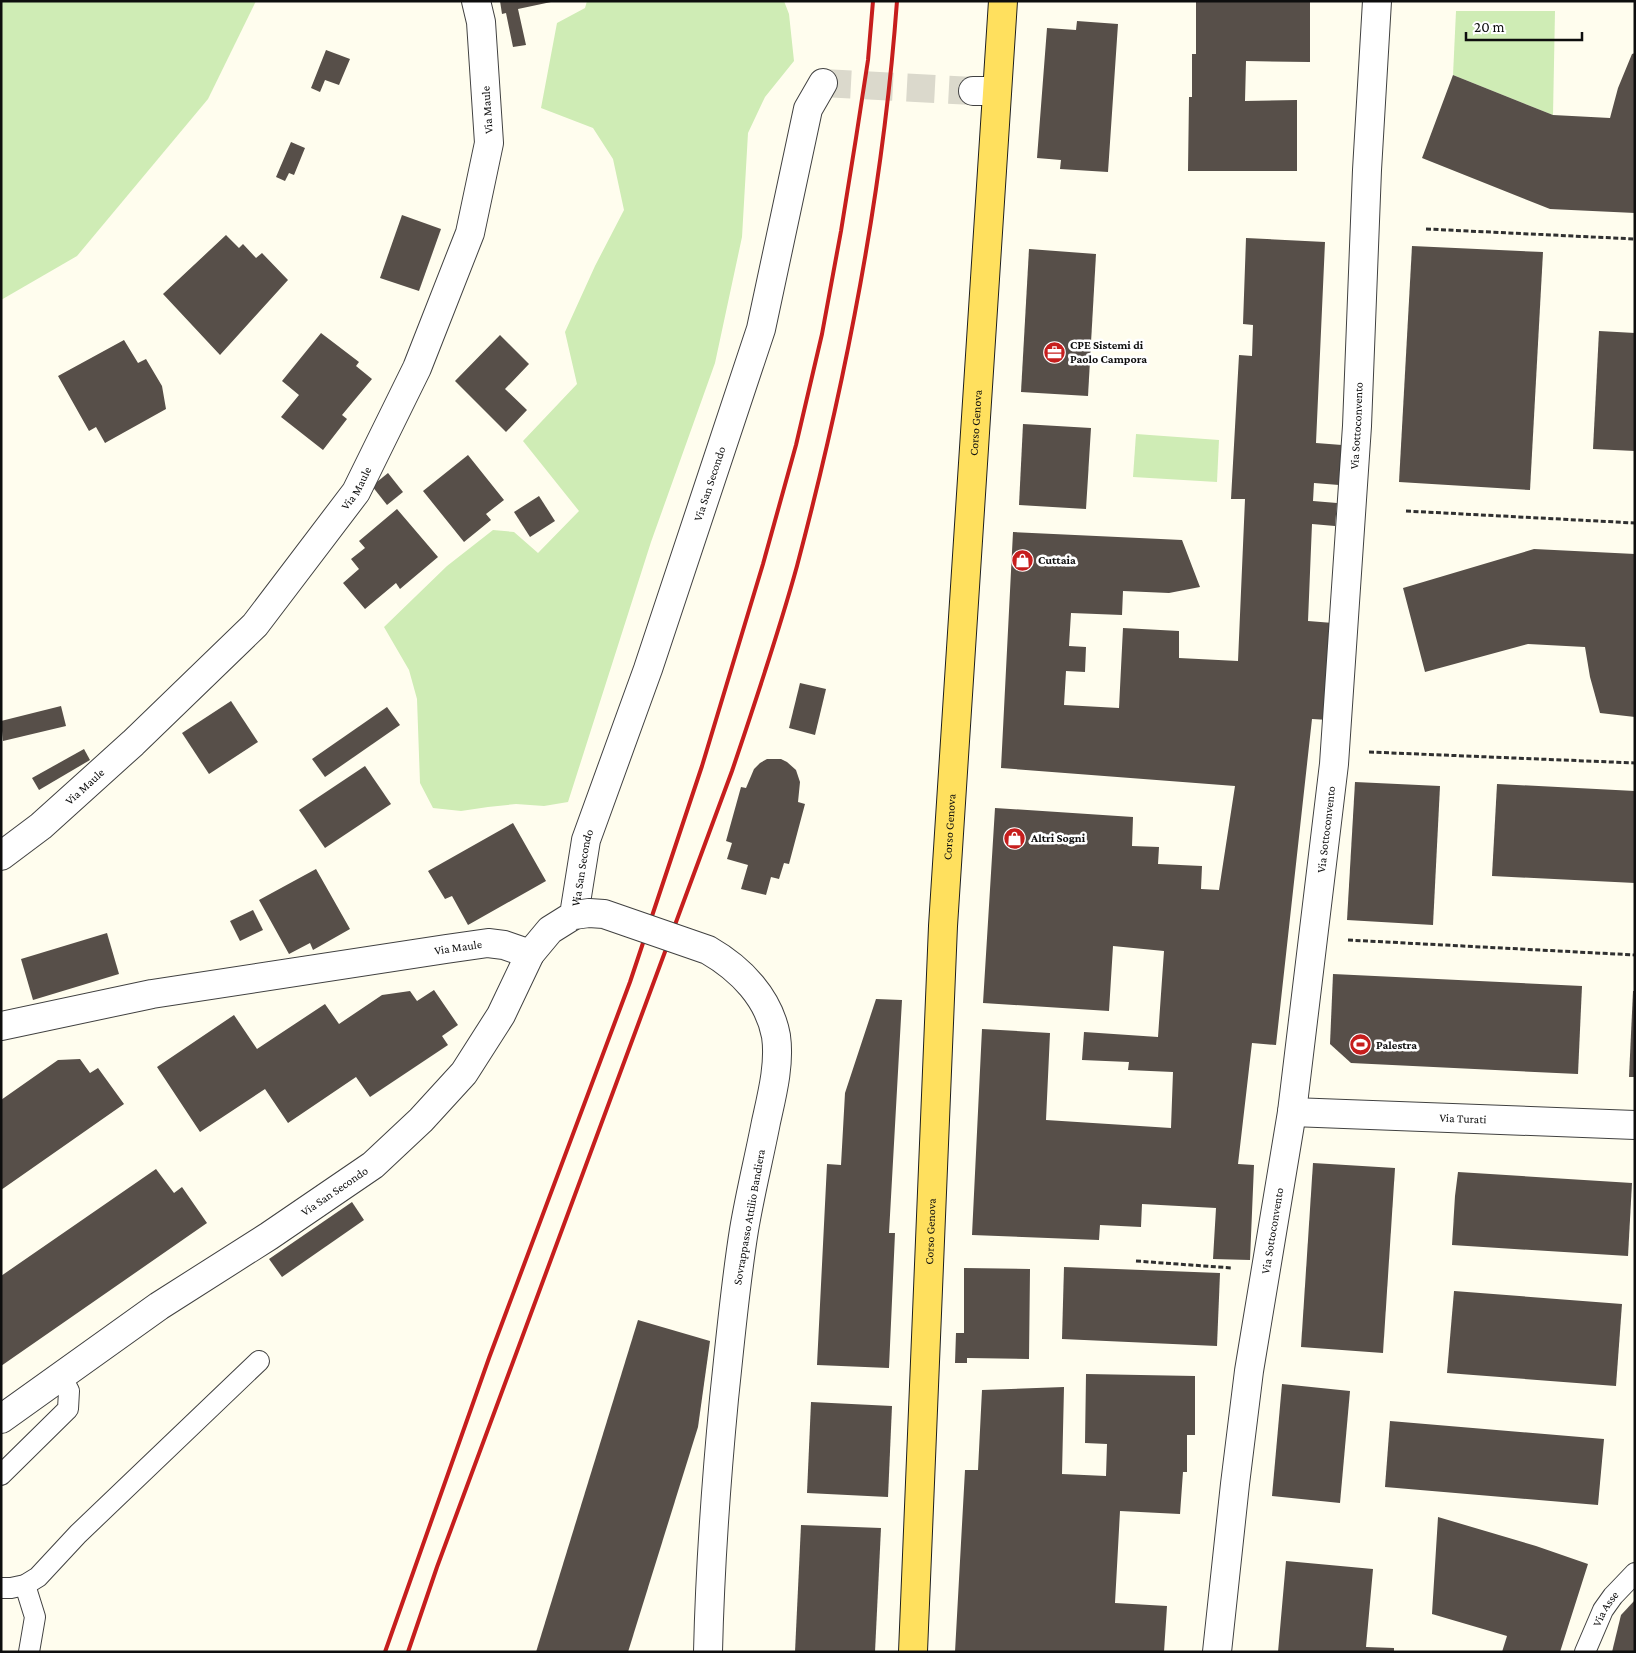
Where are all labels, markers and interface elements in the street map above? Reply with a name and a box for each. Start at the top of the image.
scale bar [1466,10,1582,42]
text: 20 m [1474,19,1505,35]
street label: Via Maule [478,86,496,134]
place label: CPE Sistemi di Paolo Campora [1070,338,1147,366]
office icon: CPE Sistemi di Paolo Campora [1042,340,1066,364]
street label: Via Sottoconvento [1347,382,1366,470]
street label: Corso Genova [967,389,985,456]
street label: Via San Secondo [691,444,729,523]
street label: Via Maule [338,464,374,513]
shop icon: Cuttaia [1010,548,1034,572]
place label: Cuttaia [1038,553,1076,567]
street label: Via Maule [62,765,107,808]
street label: Via Sottoconvento [1314,785,1338,874]
street label: Corso Genova [940,793,959,860]
shop icon: Altri Sogni [1003,826,1027,850]
street label: Via San Secondo [569,827,596,907]
place label: Altri Sogni [1030,831,1086,845]
street label: Via Maule [433,937,483,958]
sports icon: Palestra [1348,1033,1372,1057]
place label: Palestra [1376,1038,1417,1052]
street label: Via Turati [1439,1111,1487,1126]
street label: Sovrappasso Attilio Bandiera [730,1148,768,1286]
street label: Via San Secondo [298,1163,371,1219]
street label: Via Sottoconvento [1258,1186,1286,1275]
street label: Corso Genova [922,1197,939,1265]
street label: Via Asse [1590,1588,1621,1629]

